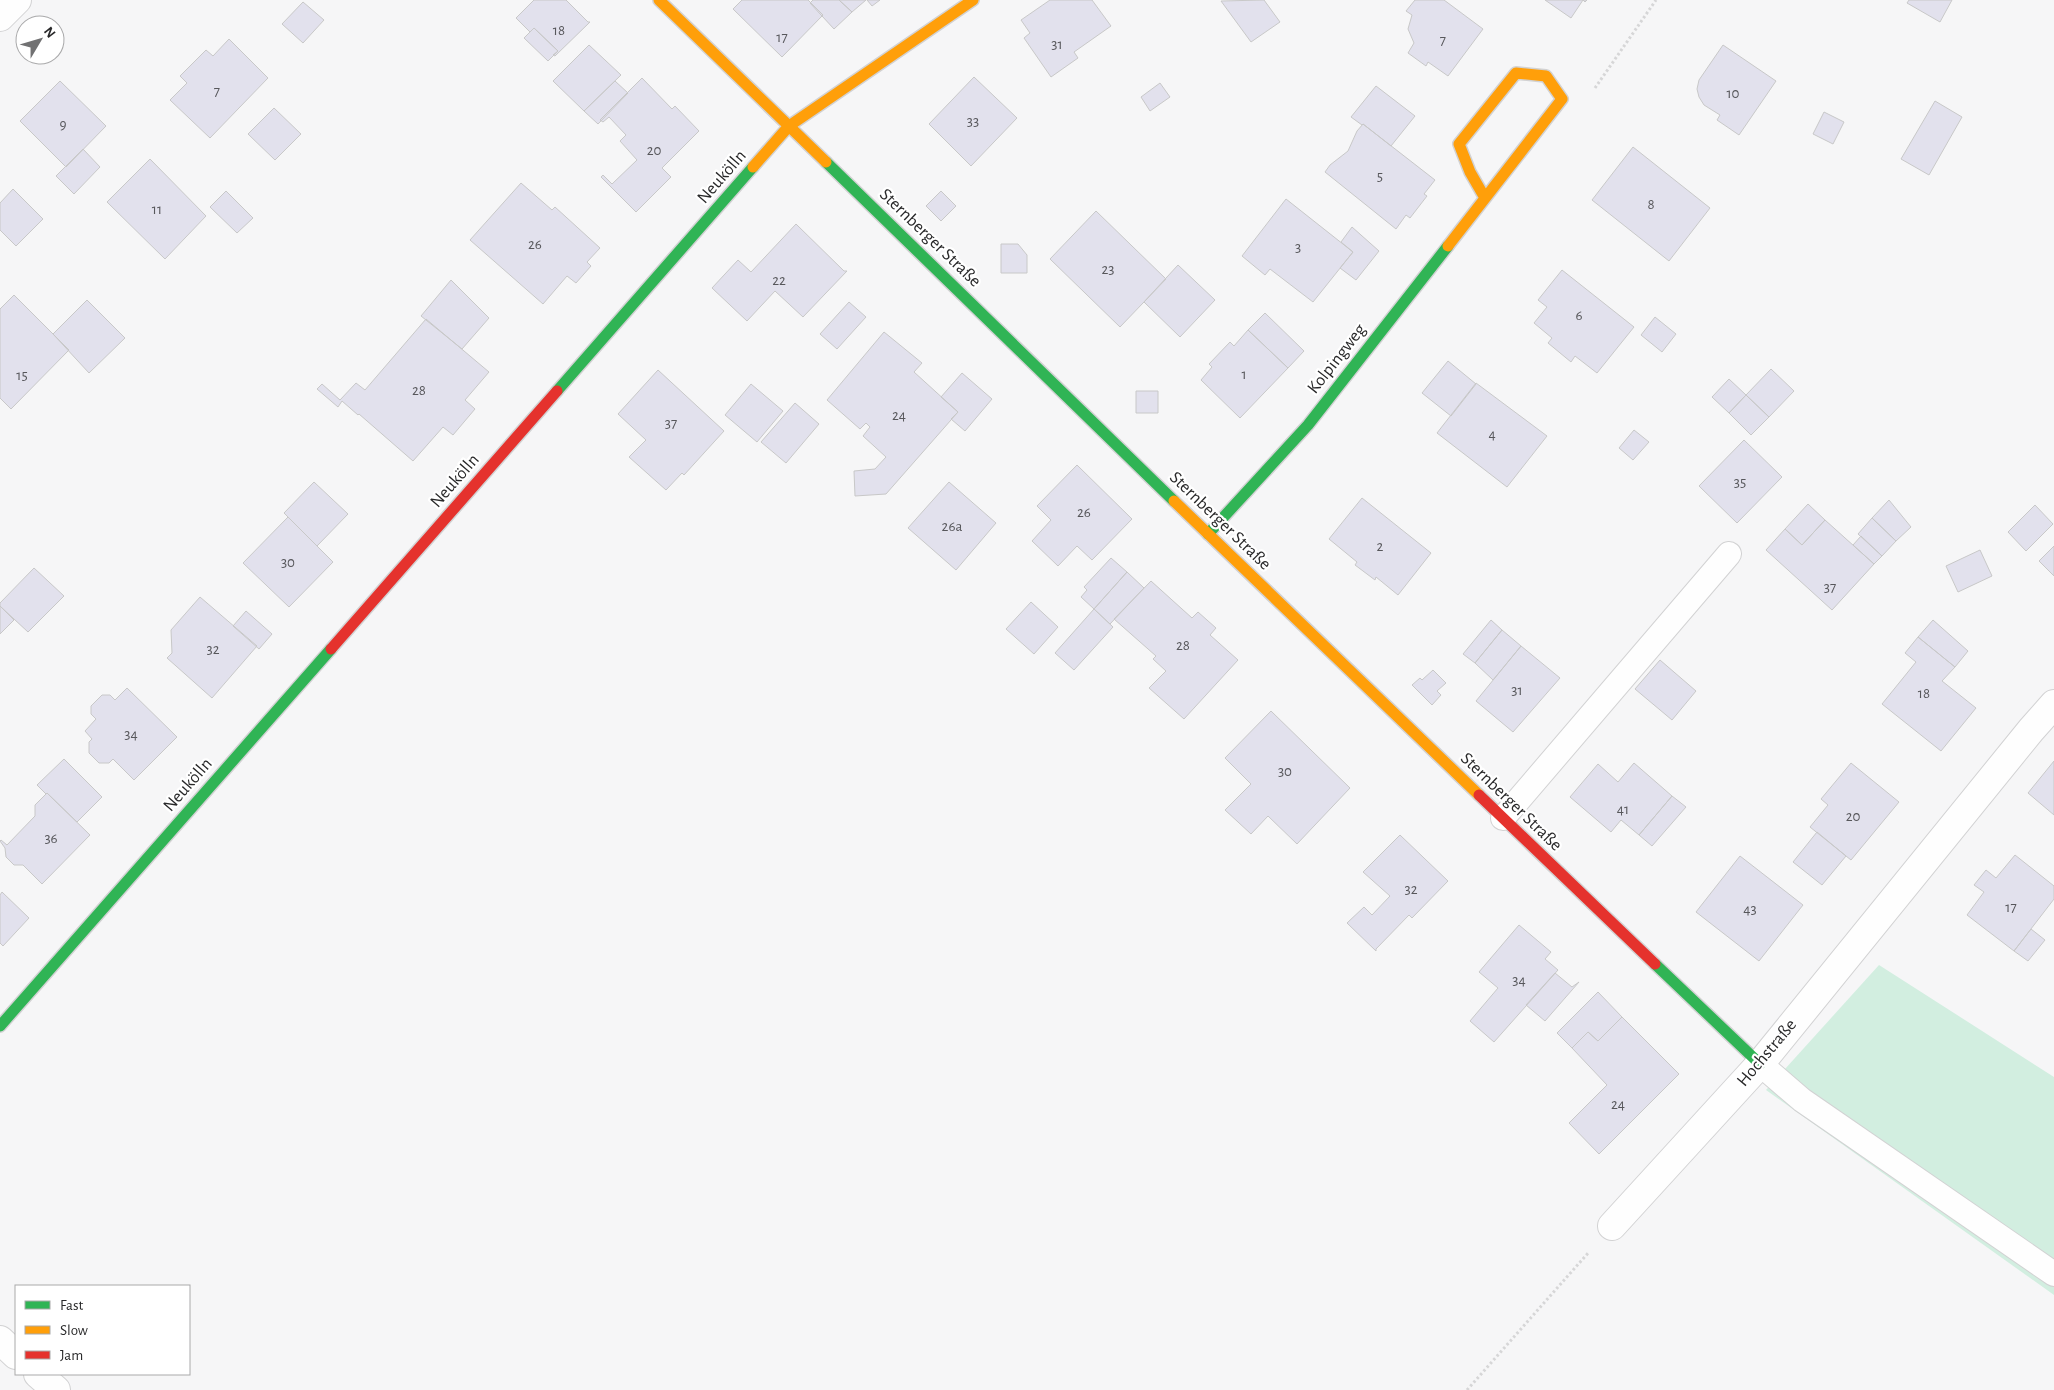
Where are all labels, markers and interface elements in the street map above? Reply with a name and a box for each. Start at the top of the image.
north arrow [15,15,65,65]
house number: 18 [553,23,565,38]
text: N [41,24,58,41]
house number: 17 [776,30,788,45]
house number: 7 [1440,33,1446,48]
house number: 31 [1051,37,1063,52]
house number: 7 [214,84,220,99]
house number: 10 [1726,86,1740,101]
house number: 33 [967,114,979,129]
house number: 9 [59,117,67,132]
house number: 20 [647,143,661,158]
street label: Neukölln [694,147,750,207]
house number: 5 [1377,169,1383,184]
street label: Sternberger Straße [876,185,984,291]
house number: 8 [1647,197,1655,212]
house number: 11 [152,202,162,217]
house number: 26 [528,237,542,252]
house number: 3 [1295,240,1301,255]
house number: 23 [1101,262,1115,277]
house number: 22 [772,273,786,288]
house number: 6 [1575,308,1583,323]
street label: Kolpingweg [1304,321,1370,397]
house number: 1 [1241,367,1247,382]
house number: 15 [16,368,28,383]
house number: 28 [412,383,426,398]
house number: 24 [892,408,906,423]
house number: 37 [665,416,677,431]
house number: 4 [1488,427,1496,442]
street label: Neukölln [427,451,483,511]
street label: Sternberger Straße [1166,468,1274,574]
house number: 35 [1734,475,1746,490]
house number: 26 [1077,505,1091,520]
house number: 26a [942,519,962,534]
house number: 2 [1377,539,1384,554]
house number: 30 [281,555,295,570]
house number: 37 [1824,580,1836,595]
house number: 28 [1176,638,1190,653]
house number: 32 [206,642,220,657]
house number: 31 [1511,683,1523,698]
house number: 18 [1918,686,1930,701]
house number: 34 [124,727,138,742]
street label: Sternberger Straße [1457,749,1565,855]
street label: Neukölln [160,755,216,815]
house number: 30 [1278,764,1292,779]
house number: 41 [1617,802,1629,817]
house number: 20 [1846,809,1860,824]
house number: 36 [44,831,58,846]
house number: 32 [1404,882,1418,897]
house number: 17 [2005,900,2017,915]
house number: 43 [1743,902,1757,917]
house number: 34 [1512,973,1526,988]
street label: Hochstraße [1734,1016,1800,1090]
house number: 24 [1611,1097,1625,1112]
legend [15,1285,190,1375]
text: Fast [60,1298,84,1313]
text: Slow [60,1323,88,1338]
text: Jam [60,1348,83,1363]

